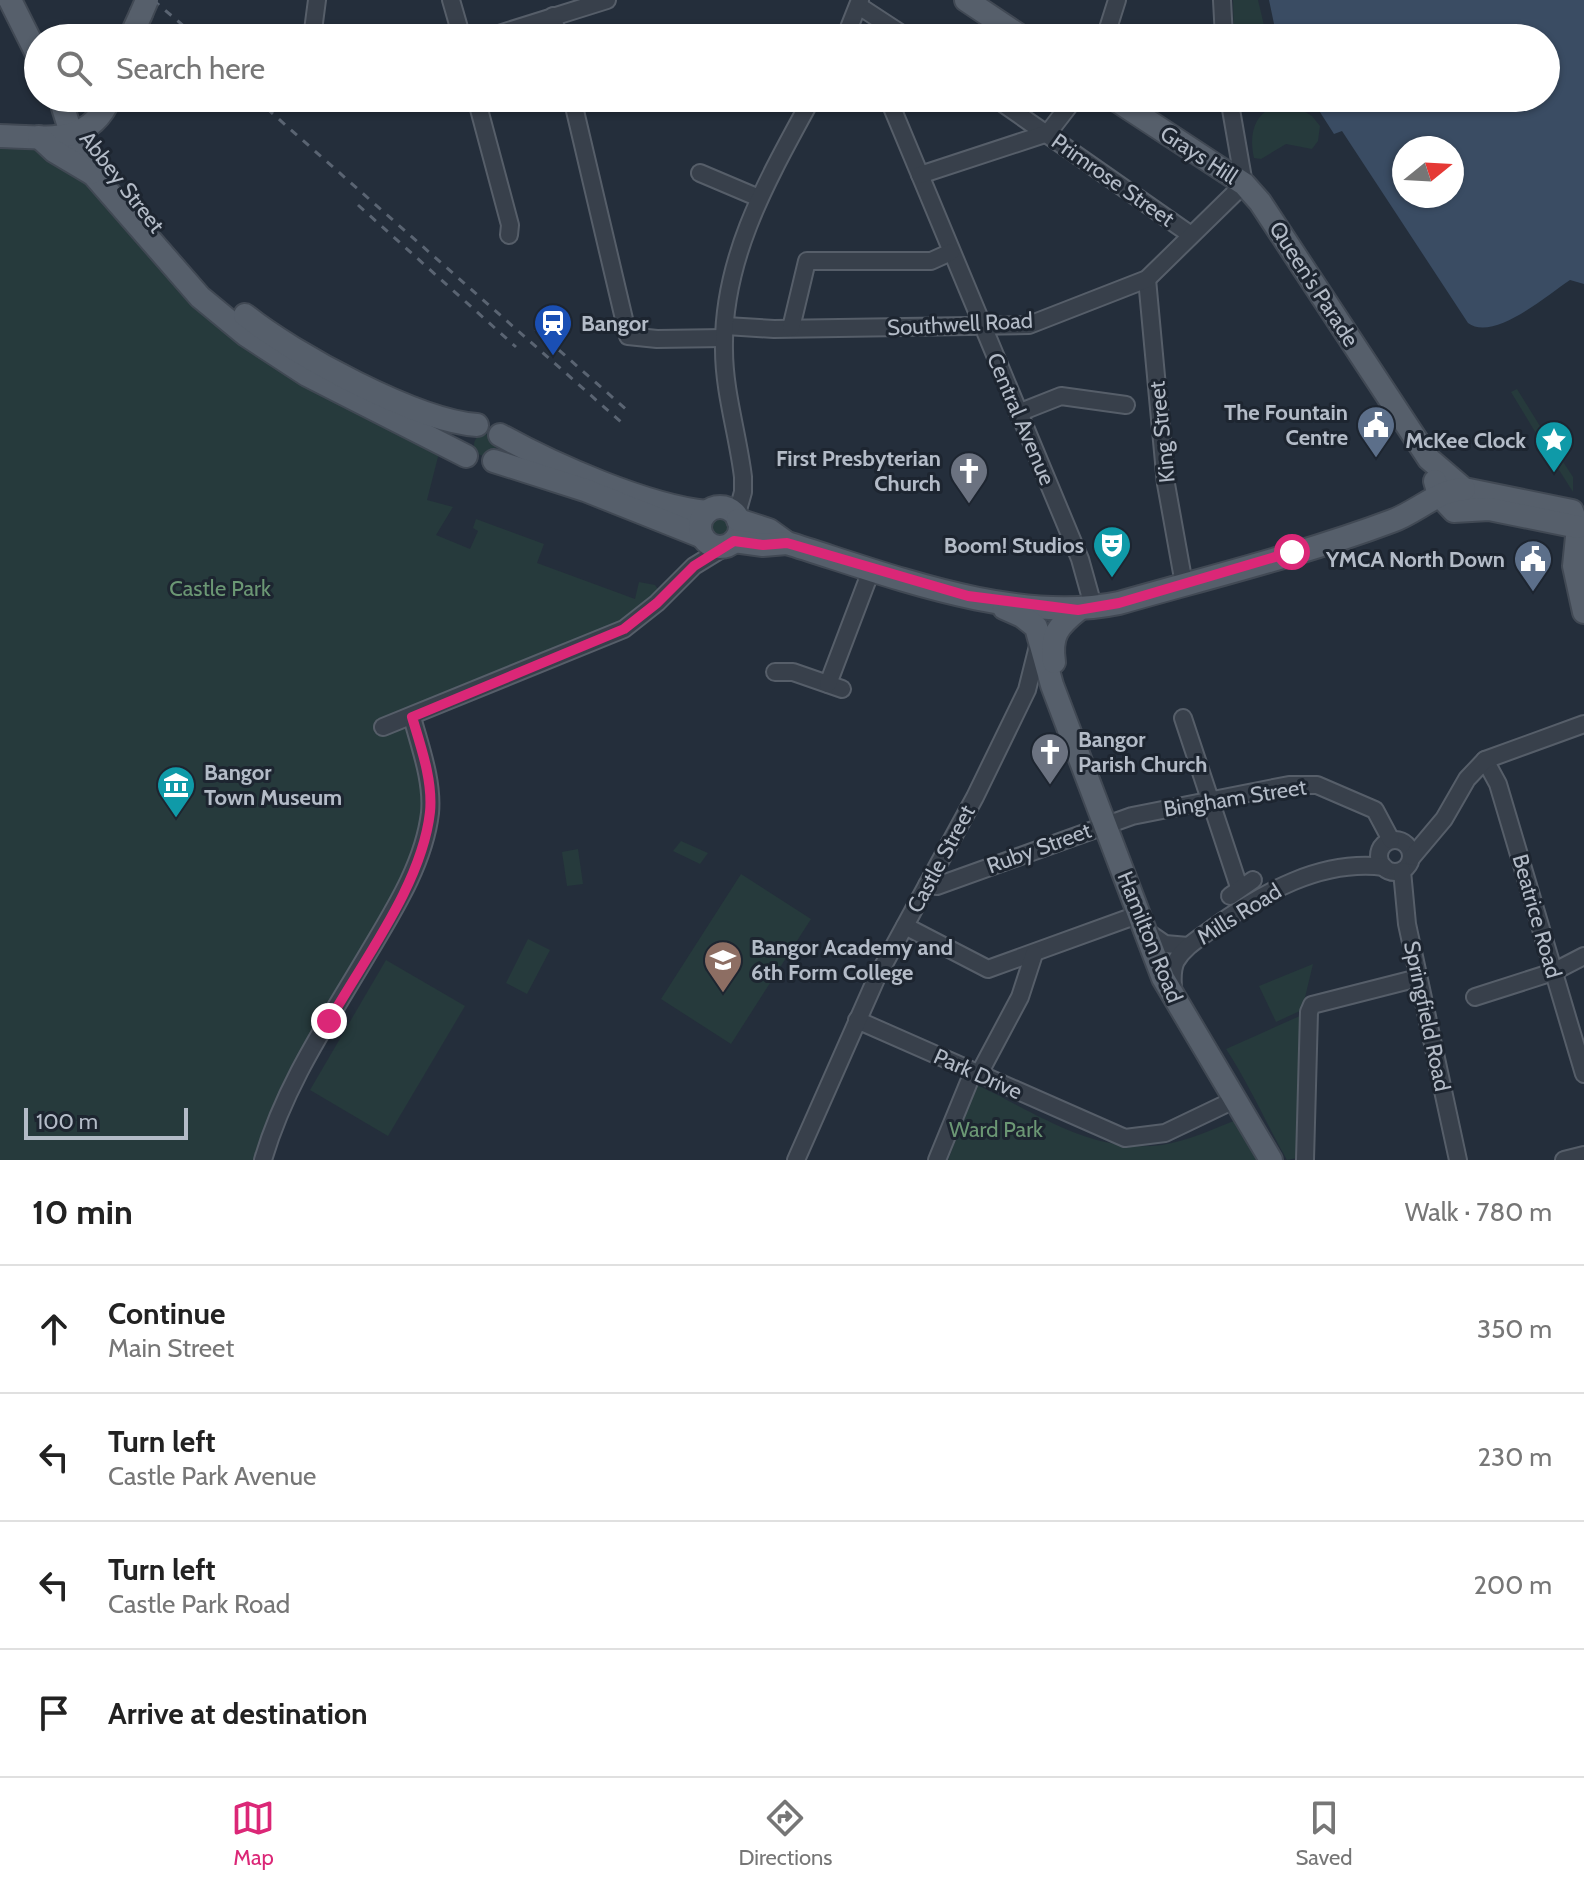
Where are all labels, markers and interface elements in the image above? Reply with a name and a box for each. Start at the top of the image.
search box [24,24,1560,112]
icon: search [52,46,96,90]
text: Search here [116,50,265,87]
street label: Grays Hill [1155,120,1244,190]
street label: Abbey Street [74,126,170,239]
street label: Primrose Street [1046,128,1180,233]
north arrow [1392,136,1464,208]
street label: Queen's Parade [1263,216,1365,352]
station icon: Bangor [532,302,574,357]
street label: Southwell Road [886,307,1034,341]
place label: Bangor [581,310,649,337]
street label: Central Avenue [981,349,1061,489]
street label: King Street [1143,379,1181,484]
place label: The Fountain Centre [1224,399,1348,451]
public building icon: The Fountain Centre [1355,404,1397,459]
place icon: McKee Clock [1533,419,1575,474]
place label: McKee Clock [1405,427,1526,454]
place label: First Presbyterian Church [776,445,941,497]
church icon: First Presbyterian Church [948,450,990,505]
theatre icon: Boom! Studios [1091,524,1133,579]
place label: Boom! Studios [944,532,1084,559]
route start [1274,534,1310,570]
public building icon: YMCA North Down [1512,538,1554,593]
place label: YMCA North Down [1325,546,1505,573]
park label: Castle Park [169,575,271,602]
place label: Bangor Parish Church [1078,726,1207,778]
church icon: Bangor Parish Church [1029,731,1071,786]
place label: Bangor Town Museum [204,759,342,811]
museum icon: Bangor Town Museum [155,764,197,819]
street label: Bingham Street [1162,773,1309,823]
street label: Castle Street [901,800,981,918]
street label: Ruby Street [983,816,1095,879]
street label: Beatrice Road [1506,851,1568,981]
street label: Hamilton Road [1111,867,1189,1007]
street label: Mills Road [1192,878,1286,950]
place label: Bangor Academy and 6th Form College [751,934,953,986]
street label: Springfield Road [1398,938,1456,1094]
school or university icon: Bangor Academy and 6th Form College [702,939,744,994]
route end [311,1003,347,1039]
street label: Park Drive [930,1043,1026,1105]
scale bar [24,1104,188,1140]
text: 100 m [36,1108,98,1135]
park label: Ward Park [949,1116,1043,1143]
text: 10 min [32,1191,133,1233]
text: Walk · 780 m [1405,1196,1552,1228]
text: Continue [108,1295,225,1332]
icon: ahead [32,1307,76,1351]
text: 350 m [1477,1313,1552,1345]
text: Main Street [108,1332,234,1364]
text: Turn left [108,1423,216,1460]
icon: left [32,1435,76,1479]
text: 230 m [1478,1441,1552,1473]
text: Castle Park Avenue [108,1460,316,1492]
text: Turn left [108,1551,216,1588]
icon: left [32,1563,76,1607]
text: 200 m [1473,1569,1552,1601]
text: Castle Park Road [108,1588,290,1620]
icon: arrive [32,1691,76,1735]
text: Arrive at destination [108,1695,368,1732]
tab: Map [231,1796,275,1871]
tab: Directions [738,1796,832,1871]
tab: Saved [1295,1796,1353,1871]

